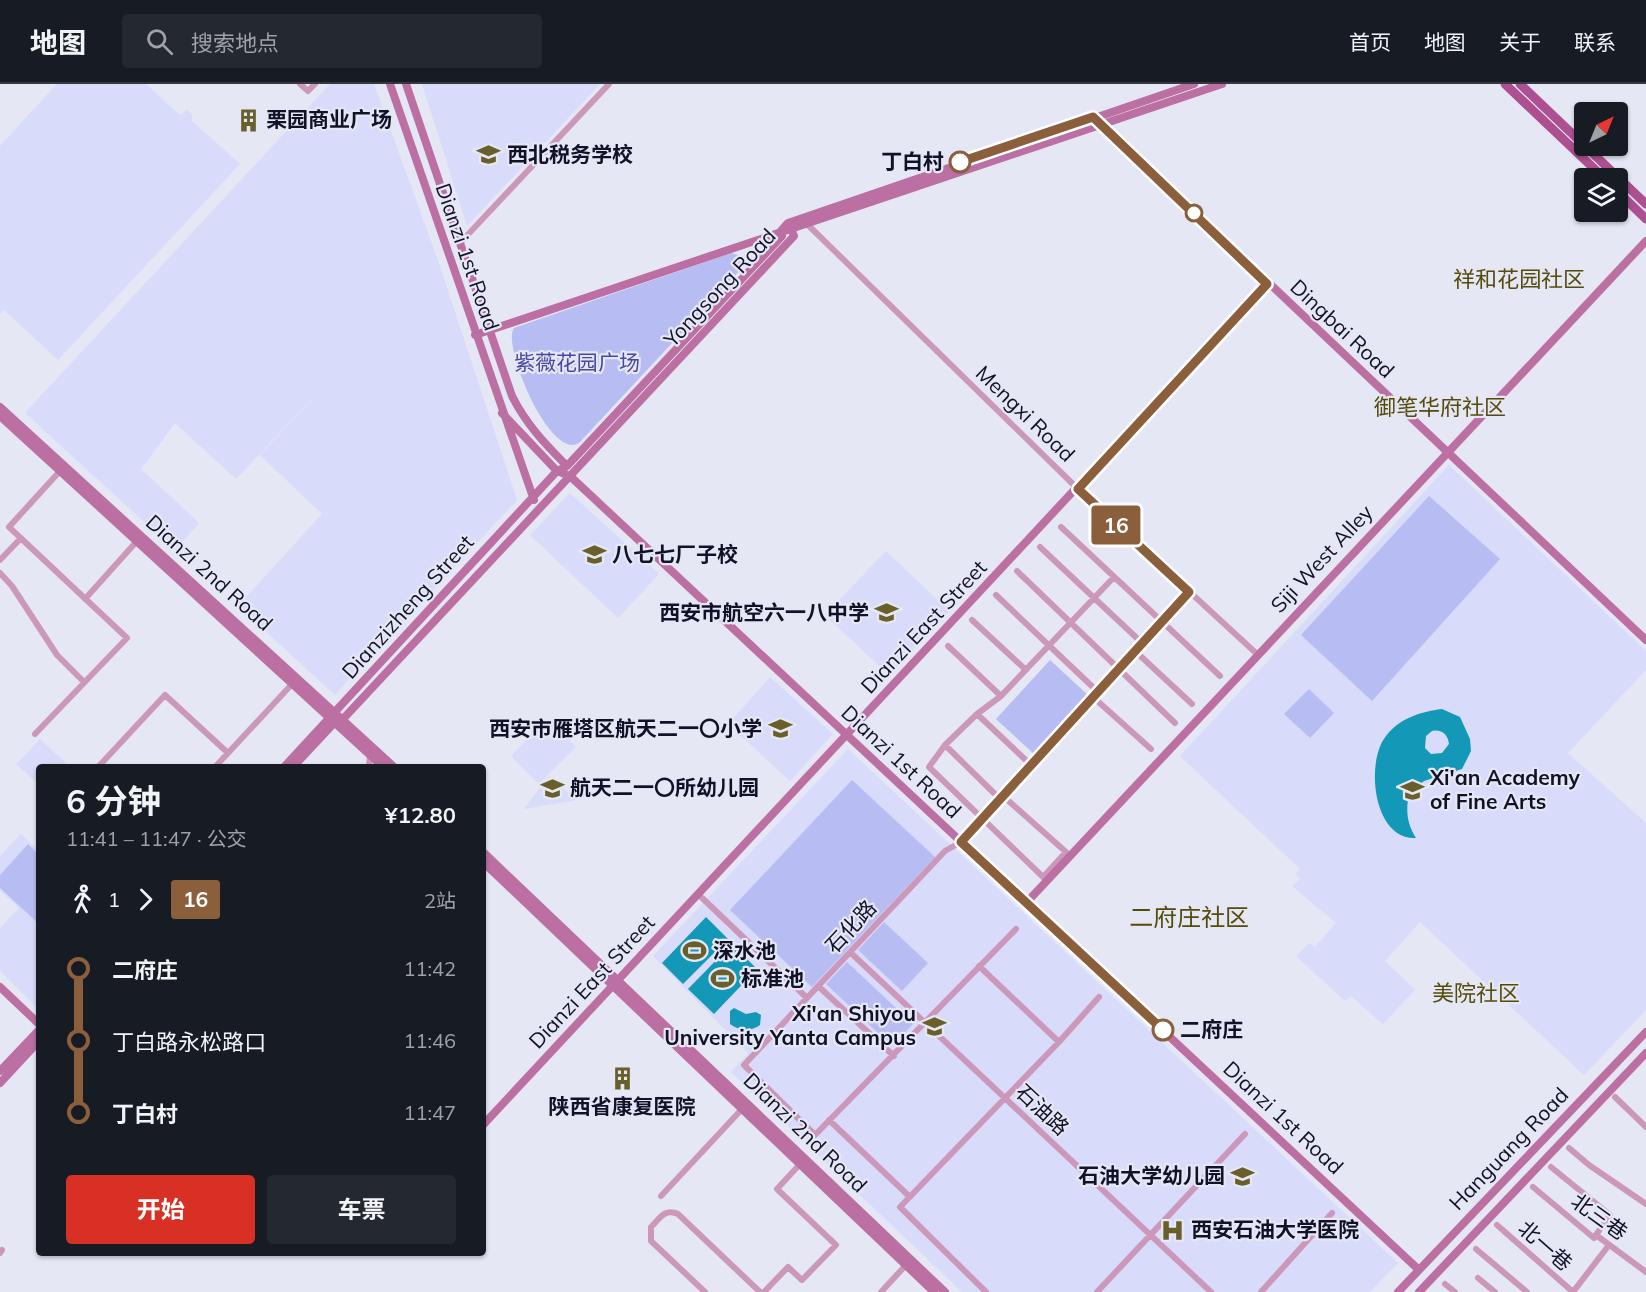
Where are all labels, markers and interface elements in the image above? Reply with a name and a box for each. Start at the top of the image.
search box [122,14,542,68]
text: 地图 [30,25,86,60]
icon: search [143,25,176,58]
text: 搜索地点 [191,29,279,57]
text: 首页 [1349,29,1391,55]
text: 地图 [1424,29,1466,55]
text: 关于 [1499,29,1541,55]
text: 联系 [1574,29,1616,55]
north arrow [1574,102,1628,156]
map controls [1574,102,1628,222]
place label: 栗园商业广场 [266,106,392,132]
building icon: 栗园商业广场 [235,107,261,133]
place label: 西北税务学校 [507,141,633,167]
school or university icon: 西北税务学校 [476,142,502,168]
place label: 丁白村 [881,148,944,174]
marker: 丁白村 [949,151,971,173]
button: layers [1574,168,1628,222]
street label: Dianzi 1st Road [431,180,505,334]
unlabelled marker [1185,204,1203,222]
street label: Yongsong Road [657,223,781,353]
district label: 祥和花园社区 [1453,265,1585,293]
street label: Dingbai Road [1285,273,1400,383]
park label: 紫薇花园广场 [514,349,640,375]
street label: Mengxi Road [971,360,1081,467]
district label: 御笔华府社区 [1374,393,1506,421]
street label: Siji West Alley [1265,499,1378,618]
line badge: 16 [1089,506,1143,544]
street label: Dianzi 2nd Road [141,509,278,636]
text: 16 [1103,512,1129,538]
street label: Dianzizheng Street [336,529,479,684]
place label: 八七七厂子校 [612,541,738,567]
school or university icon: 八七七厂子校 [581,542,607,568]
street label: Dianzi East Street [855,554,992,698]
place label: 西安市航空六一八中学 [659,599,869,625]
school or university icon: 西安市航空六一八中学 [874,600,900,626]
street label: Dianzi 1st Road [836,699,967,823]
place label: 西安市雁塔区航天二一〇小学 [489,715,762,741]
school or university icon: 西安市雁塔区航天二一〇小学 [767,716,793,742]
place label: Xi'an Academy of Fine Arts [1429,764,1581,814]
place label: 航天二一〇所幼儿园 [570,774,759,800]
school or university icon: 航天二一〇所幼儿园 [539,775,565,801]
school or university icon: Xi'an Academy of Fine Arts [1399,777,1425,803]
text: 6 分钟 [66,780,161,821]
text: ¥12.80 [385,801,456,829]
text: 11:41 – 11:47 · 公交 [66,826,247,851]
icon: walk [66,883,99,916]
icon: forward [129,883,162,916]
text: 16 [183,886,208,912]
text: 1 [108,887,120,912]
text: 2站 [424,888,456,913]
street label: 石化路 [819,894,881,958]
district label: 二府庄社区 [1129,902,1249,932]
street label: Dianzi East Street [523,909,660,1053]
place label: 深水池 [713,937,776,963]
sports icon: 深水池 [682,938,708,964]
text: 二府庄 [112,956,178,984]
text: 11:42 [403,956,456,981]
place label: 标准池 [741,965,804,991]
sports icon: 标准池 [710,966,736,992]
district label: 美院社区 [1432,979,1520,1007]
place label: Xi'an Shiyou University Yanta Campus [664,1000,916,1050]
school or university icon: Xi'an Shiyou University Yanta Campus [921,1013,947,1039]
place label: 二府庄 [1180,1016,1243,1042]
marker: 二府庄 [1152,1019,1174,1041]
text: 丁白路永松路口 [112,1028,266,1056]
text: 11:46 [403,1028,456,1053]
street label: Dianzi 1st Road [1218,1055,1349,1179]
building icon: 陕西省康复医院 [609,1066,635,1092]
street label: Dianzi 2nd Road [739,1067,873,1198]
street label: 石油路 [1011,1078,1075,1140]
street label: Hanguang Road [1443,1082,1573,1215]
place label: 陕西省康复医院 [549,1093,696,1119]
text: 丁白村 [112,1100,178,1128]
text: 11:47 [403,1100,456,1125]
place label: 石油大学幼儿园 [1078,1162,1225,1188]
school or university icon: 石油大学幼儿园 [1230,1163,1256,1189]
button: 开始 [66,1175,255,1244]
button: 车票 [267,1175,456,1244]
street label: 北三巷 [1566,1187,1633,1245]
street label: 北一巷 [1513,1215,1578,1276]
place label: 西安石油大学医院 [1191,1216,1359,1242]
hospital icon: 西安石油大学医院 [1160,1217,1186,1243]

